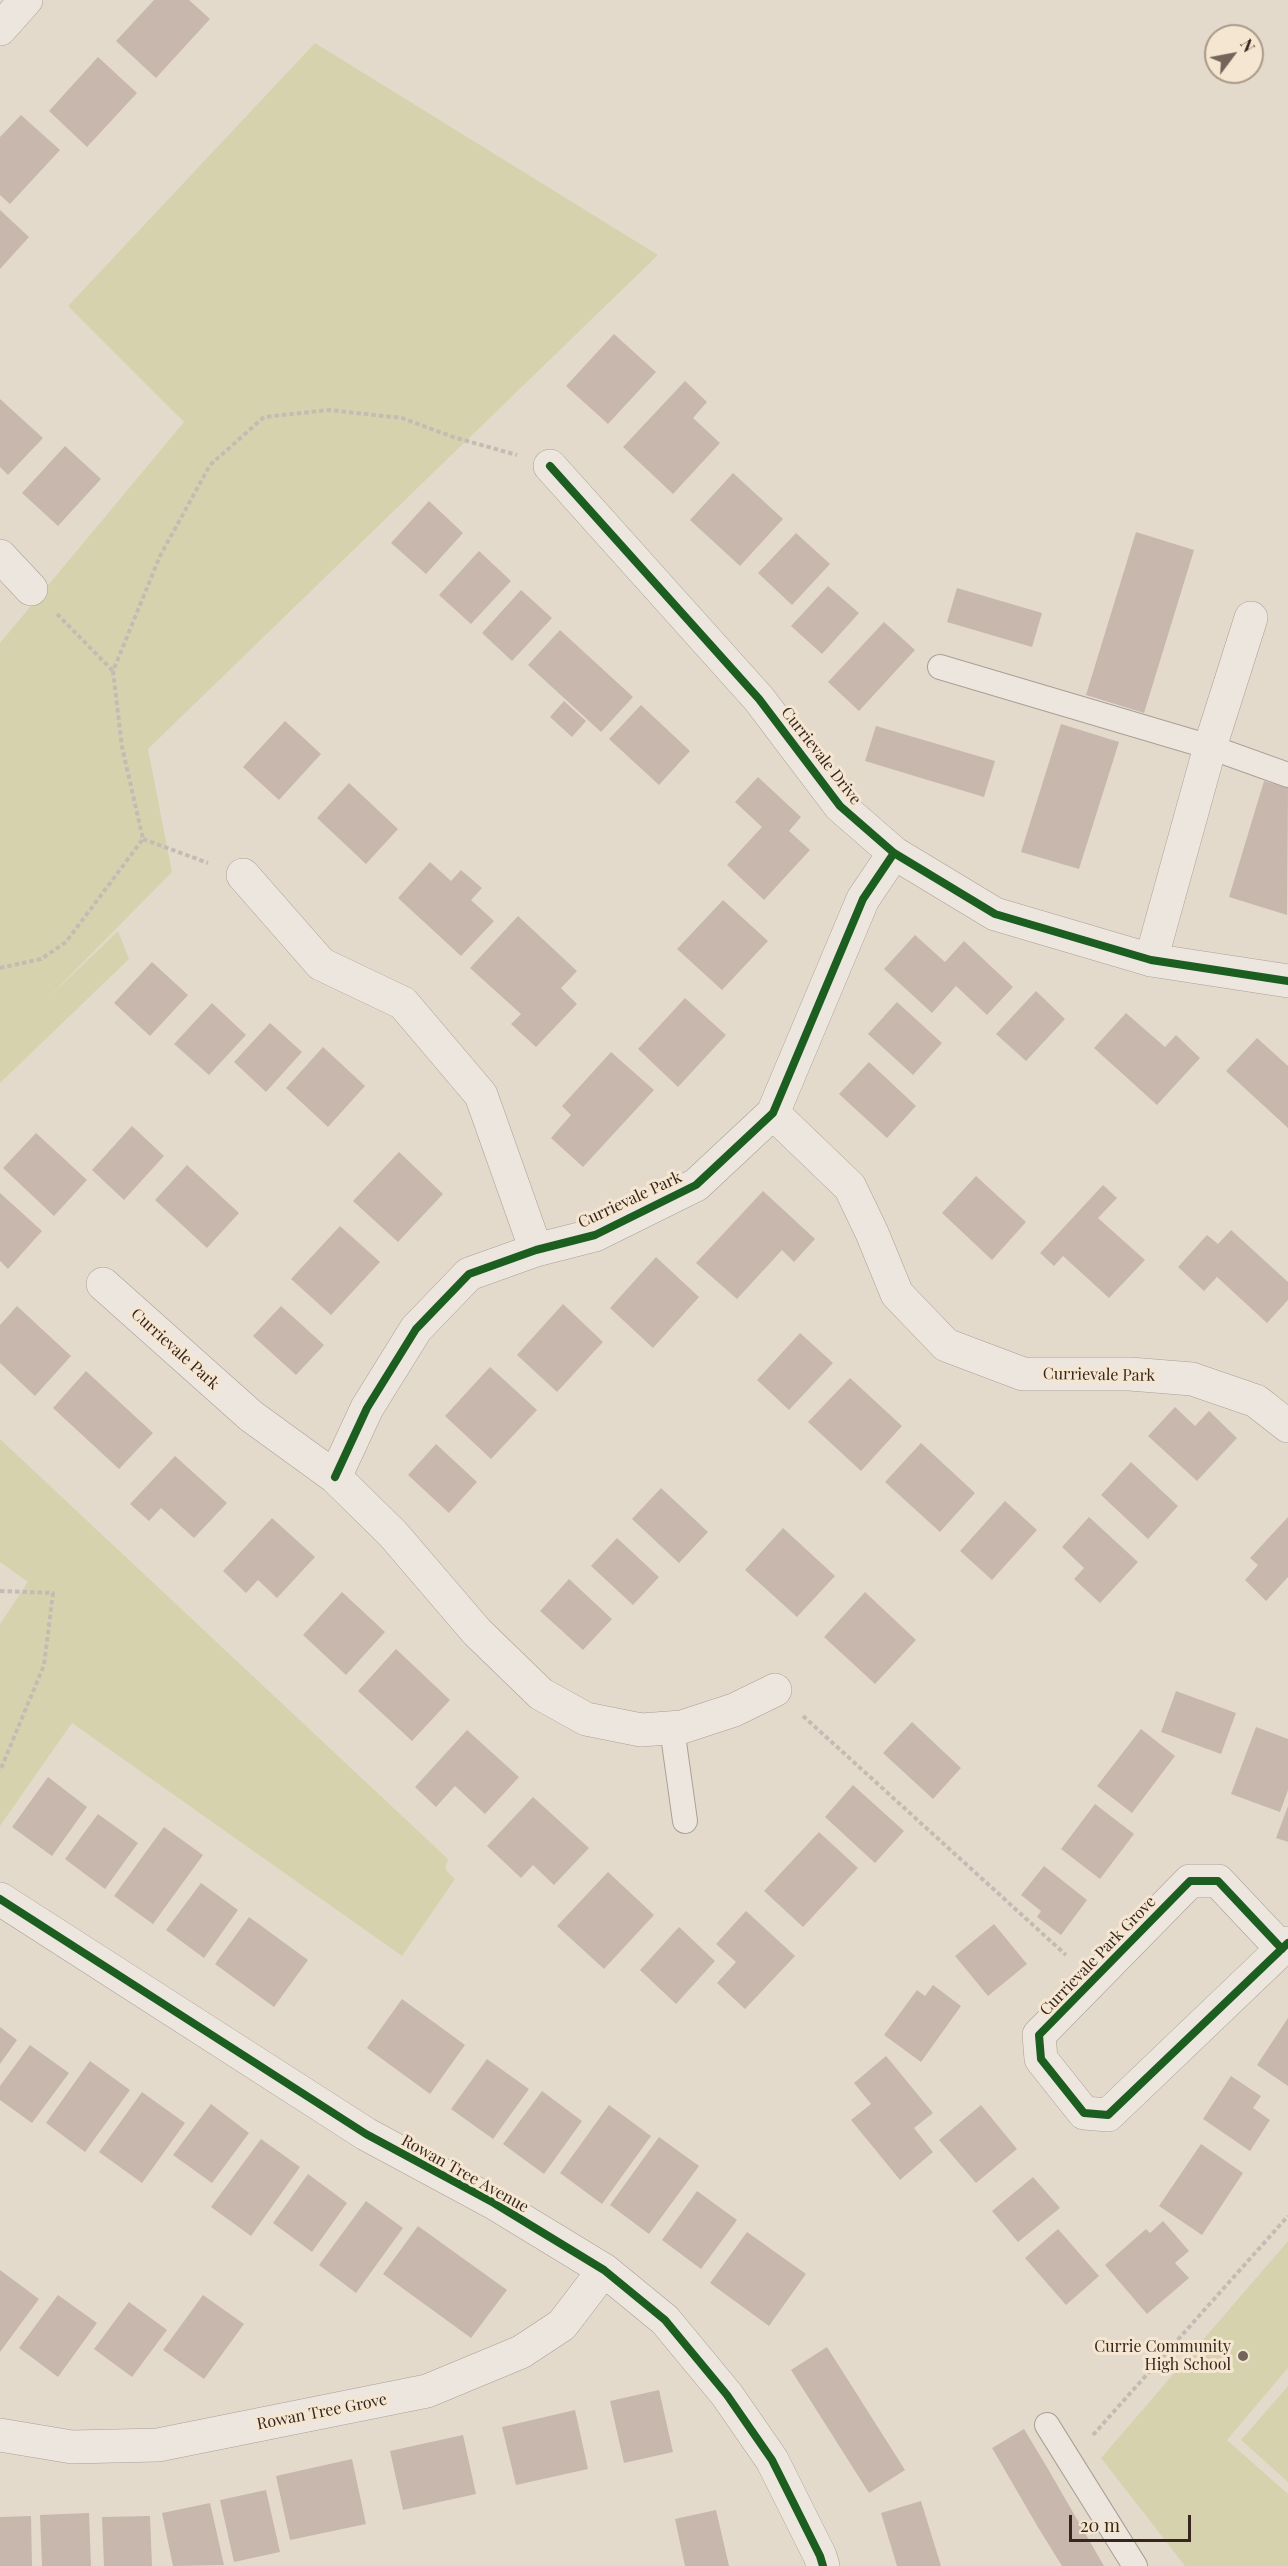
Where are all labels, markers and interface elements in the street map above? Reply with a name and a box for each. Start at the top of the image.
north arrow [1204,24,1264,84]
text: N [1236,35,1260,56]
street label: Currievale Drive [777,703,865,809]
street label: Currievale Park [575,1168,685,1232]
street label: Currievale Park [127,1304,223,1394]
street label: Currievale Park [1043,1364,1155,1386]
street label: Currievale Park Grove [1036,1892,1160,2020]
street label: Rowan Tree Avenue [398,2131,532,2217]
place label: Currie Community High School [1094,2337,1231,2375]
marker: Currie Community High School [1236,2349,1250,2363]
street label: Rowan Tree Grove [255,2390,389,2434]
scale bar [1072,2503,1194,2541]
text: 20 m [1080,2513,1120,2537]

